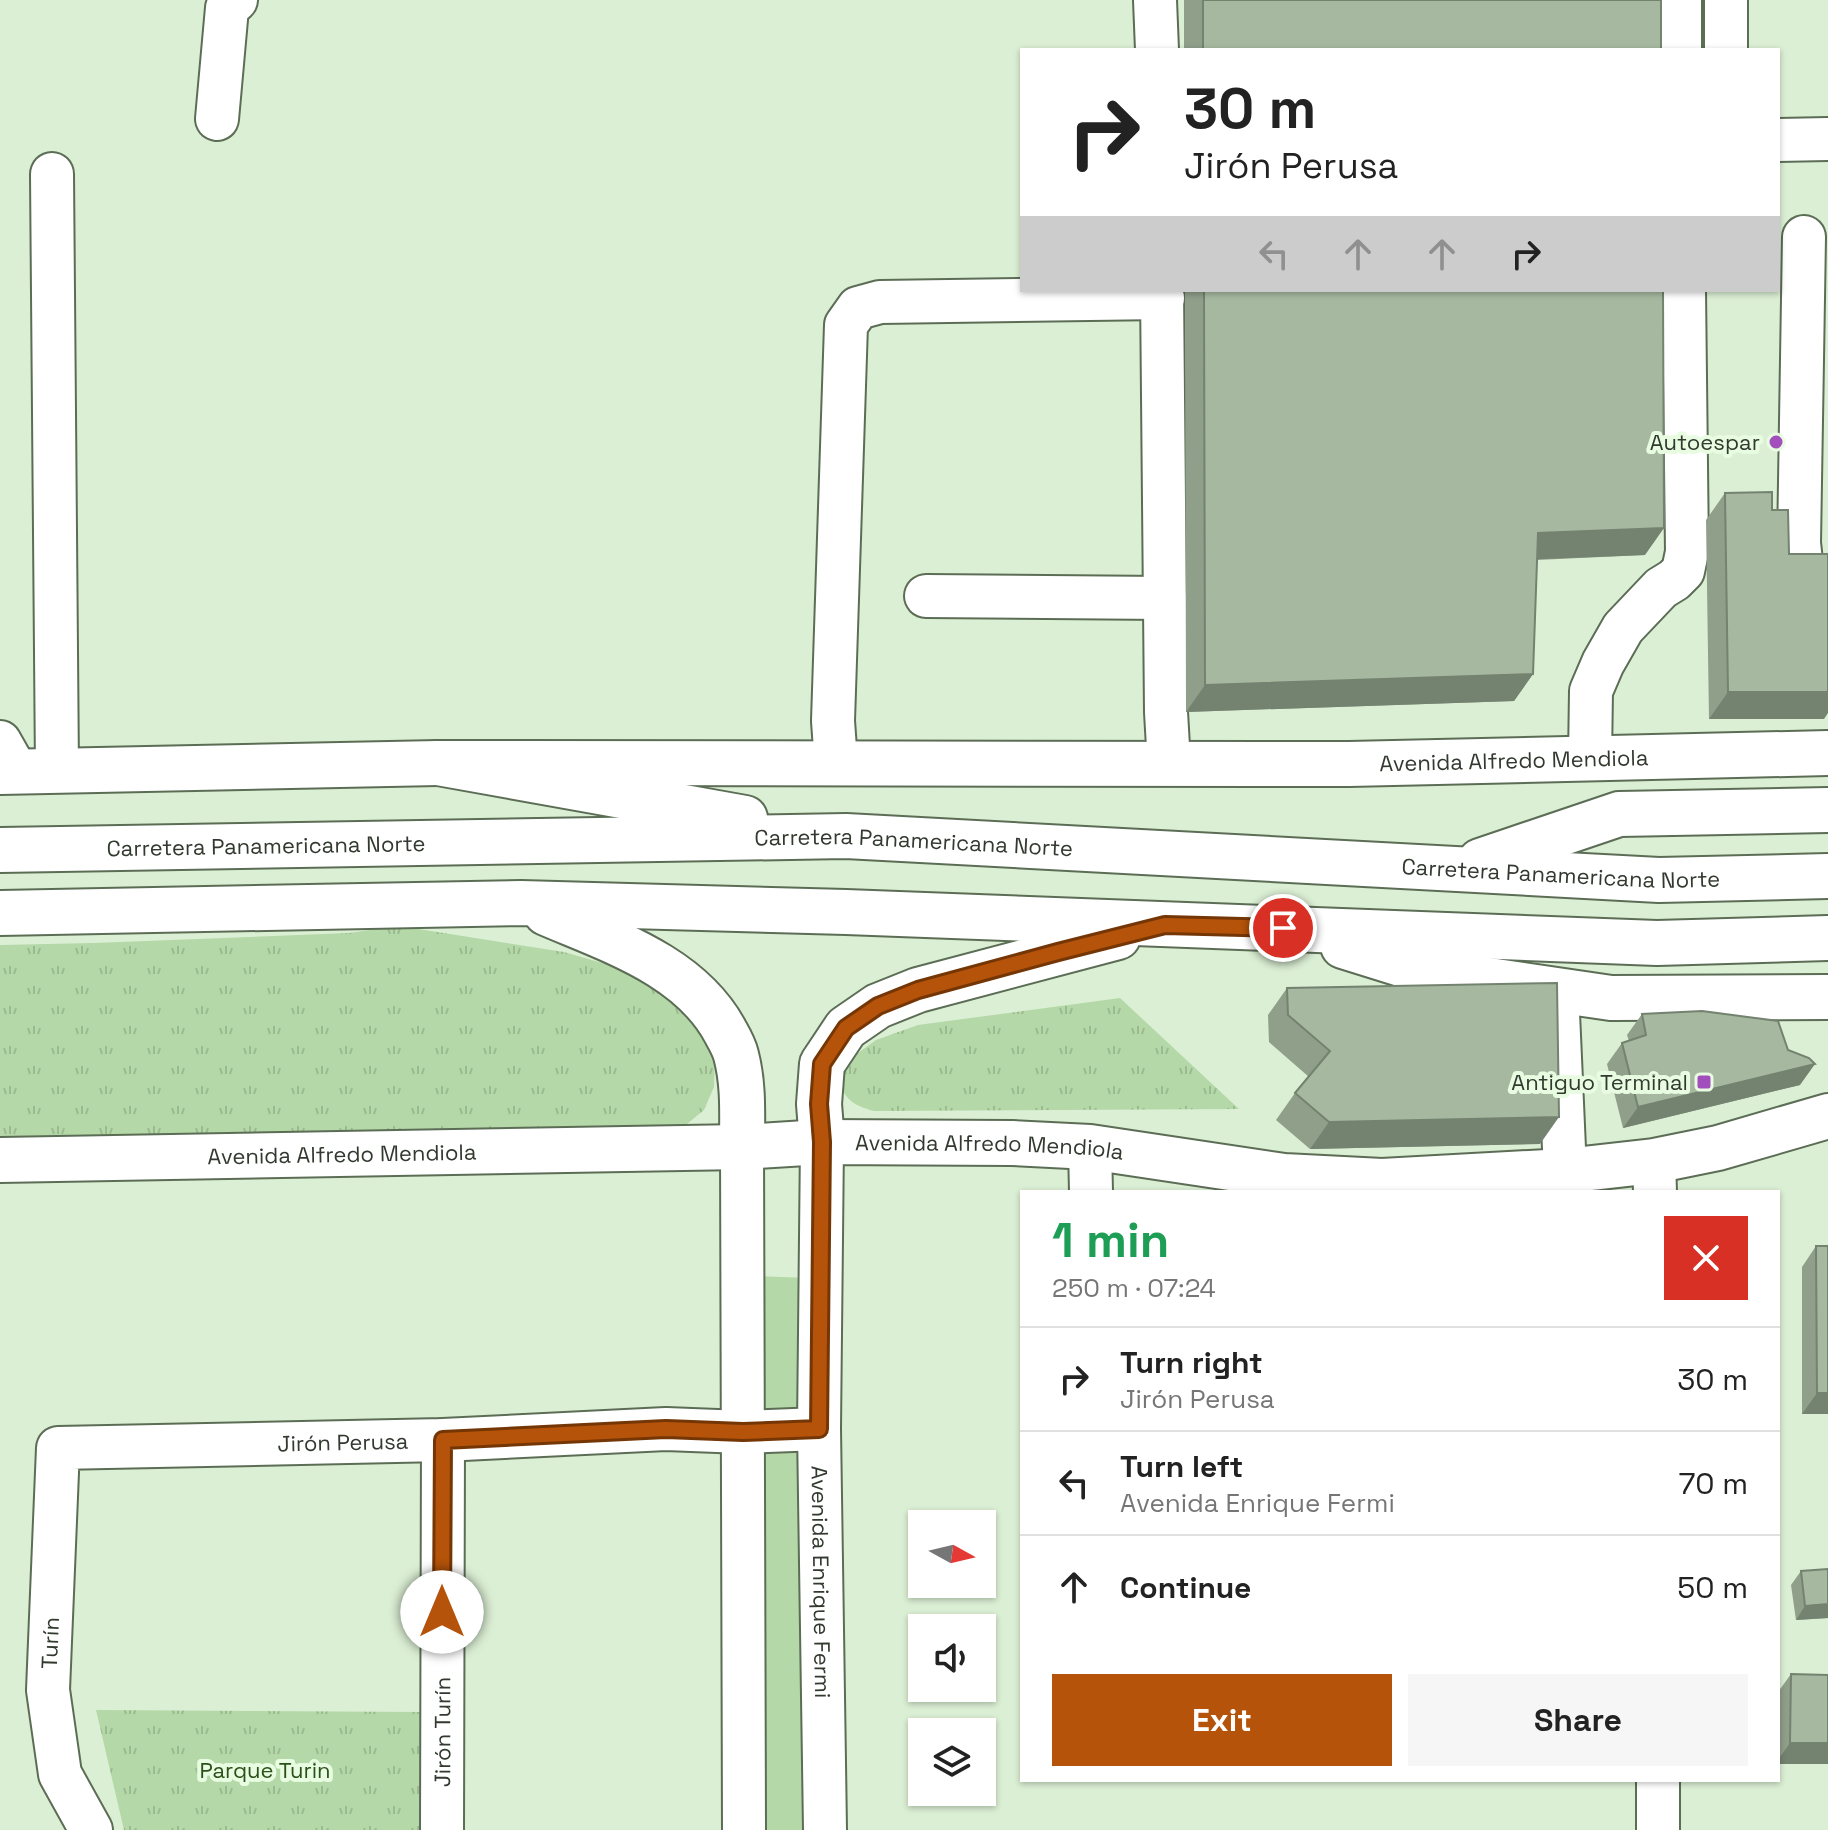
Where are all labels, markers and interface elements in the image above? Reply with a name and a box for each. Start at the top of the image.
text: 30 m [1184,73,1316,144]
icon: right [1052,80,1156,184]
text: Jirón Perusa [1184,143,1398,189]
icon: left [1252,232,1296,276]
icon: ahead [1336,232,1380,276]
icon: ahead [1420,232,1464,276]
icon: right [1504,232,1548,276]
place label: Autoespar [1650,428,1760,456]
marker: Autoespar [1767,433,1785,451]
street label: Avenida Alfredo Mendiola [1379,743,1649,777]
street label: Carretera Panamericana Norte [754,822,1074,862]
street label: Carretera Panamericana Norte [106,829,426,862]
street label: Carretera Panamericana Norte [1401,852,1720,894]
pin [1249,894,1317,962]
icon: arrive [1261,906,1305,950]
place label: Antiguo Terminal [1511,1068,1688,1096]
marker: Antiguo Terminal [1695,1073,1713,1091]
street label: Avenida Alfredo Mendiola [855,1128,1126,1166]
street label: Avenida Alfredo Mendiola [207,1138,477,1170]
text: 1 min [1052,1210,1169,1271]
button: close [1664,1216,1748,1300]
text: 250 m · 07:24 [1052,1271,1216,1305]
text: Turn right [1120,1343,1263,1382]
icon: right [1052,1357,1096,1401]
text: 30 m [1677,1360,1748,1399]
text: Jirón Perusa [1120,1382,1275,1416]
street label: Jirón Perusa [277,1427,409,1457]
text: Turn left [1120,1447,1243,1486]
icon: left [1052,1461,1096,1505]
text: 70 m [1679,1464,1748,1503]
street label: Avenida Enrique Fermi [806,1465,837,1698]
text: Avenida Enrique Fermi [1120,1486,1395,1520]
north arrow [908,1510,996,1598]
map controls [908,1510,996,1806]
icon: ahead [1052,1565,1096,1609]
text: Continue [1120,1568,1251,1607]
text: 50 m [1677,1568,1748,1607]
position arrow [400,1570,484,1654]
button: sound [908,1614,996,1702]
street label: Turín [35,1616,65,1669]
button: Exit [1052,1674,1392,1766]
button: Share [1408,1674,1748,1766]
street label: Jirón Turín [428,1677,456,1787]
button: layers [908,1718,996,1806]
park label: Parque Turin [199,1756,331,1784]

